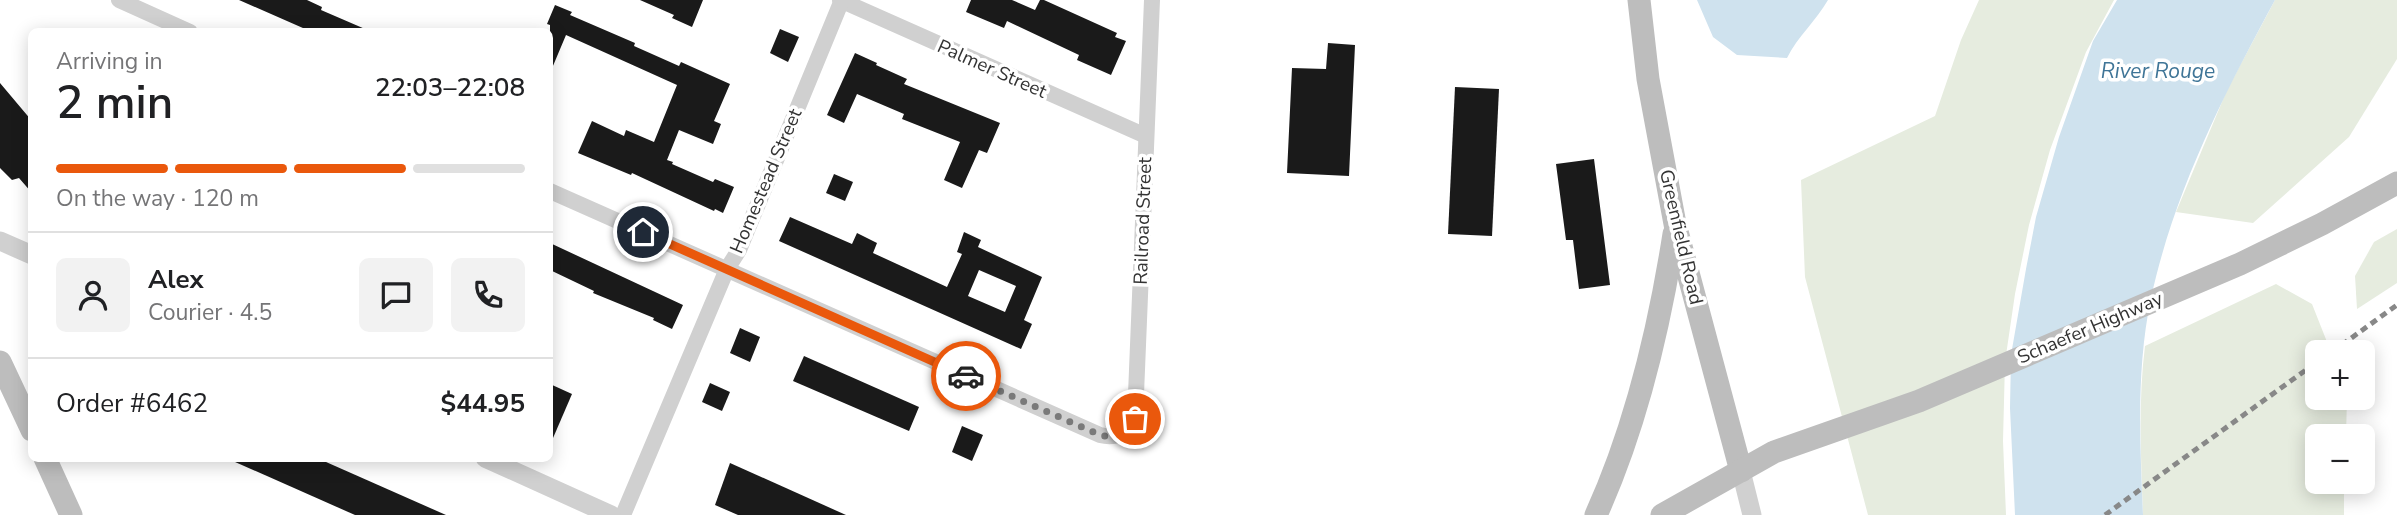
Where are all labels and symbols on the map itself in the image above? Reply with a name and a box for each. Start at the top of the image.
street label: Palmer Street [933,33,1051,105]
water label: River Rouge [2101,57,2215,85]
street label: Homestead Street [724,104,808,257]
street label: Railroad Street [1128,156,1158,285]
street label: Greenfield Road [1653,167,1709,307]
pin [613,202,673,262]
street label: Schaefer Highway [2013,286,2167,370]
courier [931,341,1001,411]
pin [1105,389,1165,449]

